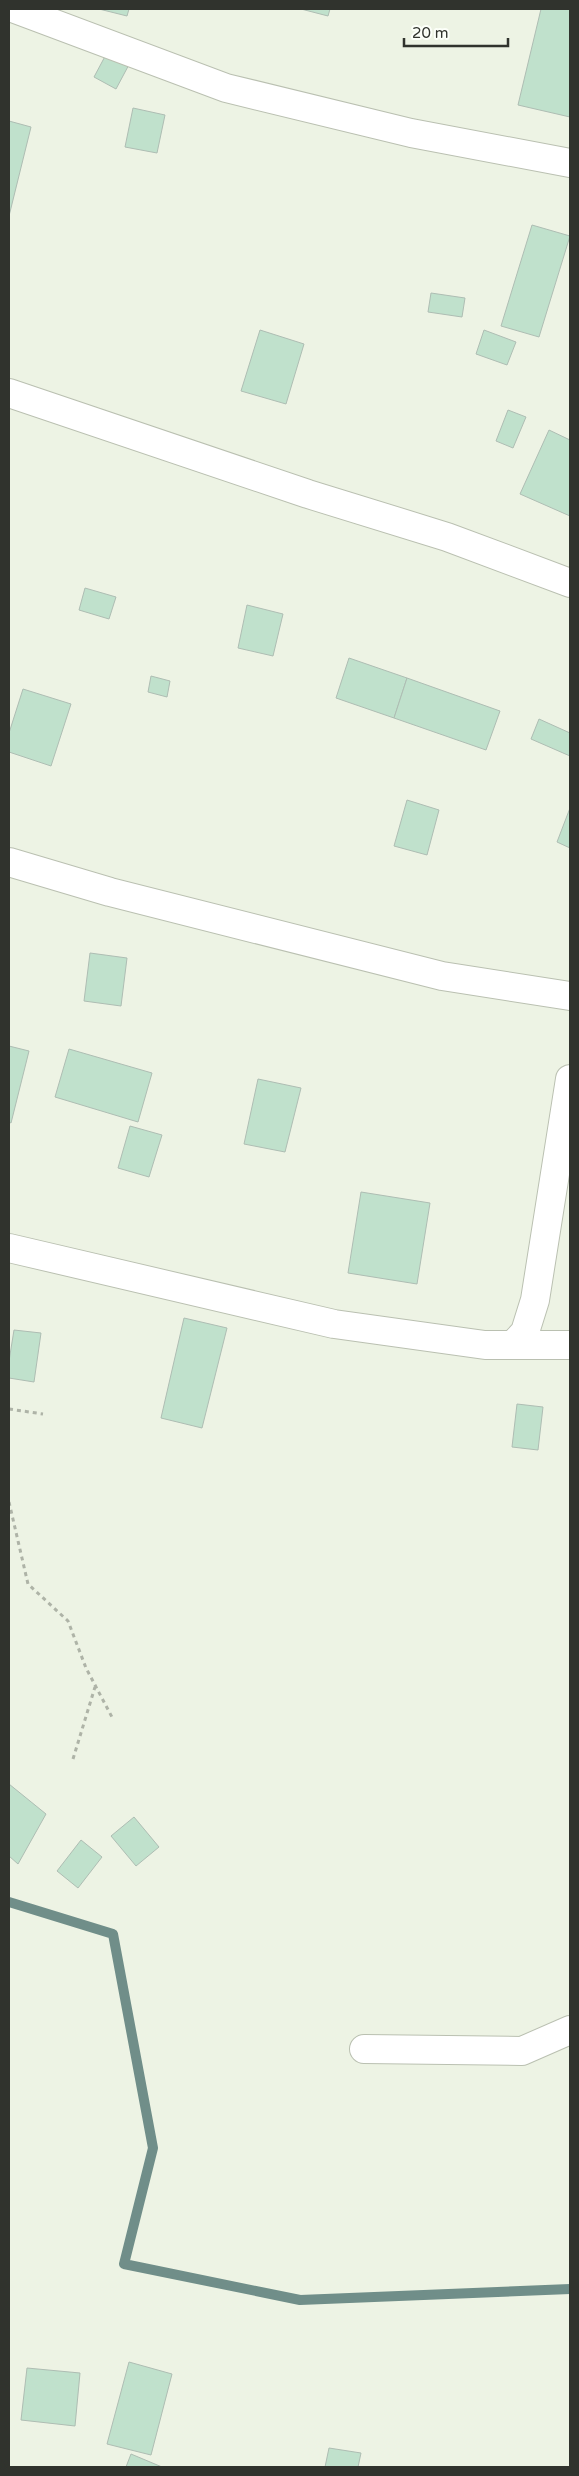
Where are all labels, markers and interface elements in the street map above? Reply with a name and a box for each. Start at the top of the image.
scale bar [404,15,508,47]
text: 20 m [412,24,449,42]

